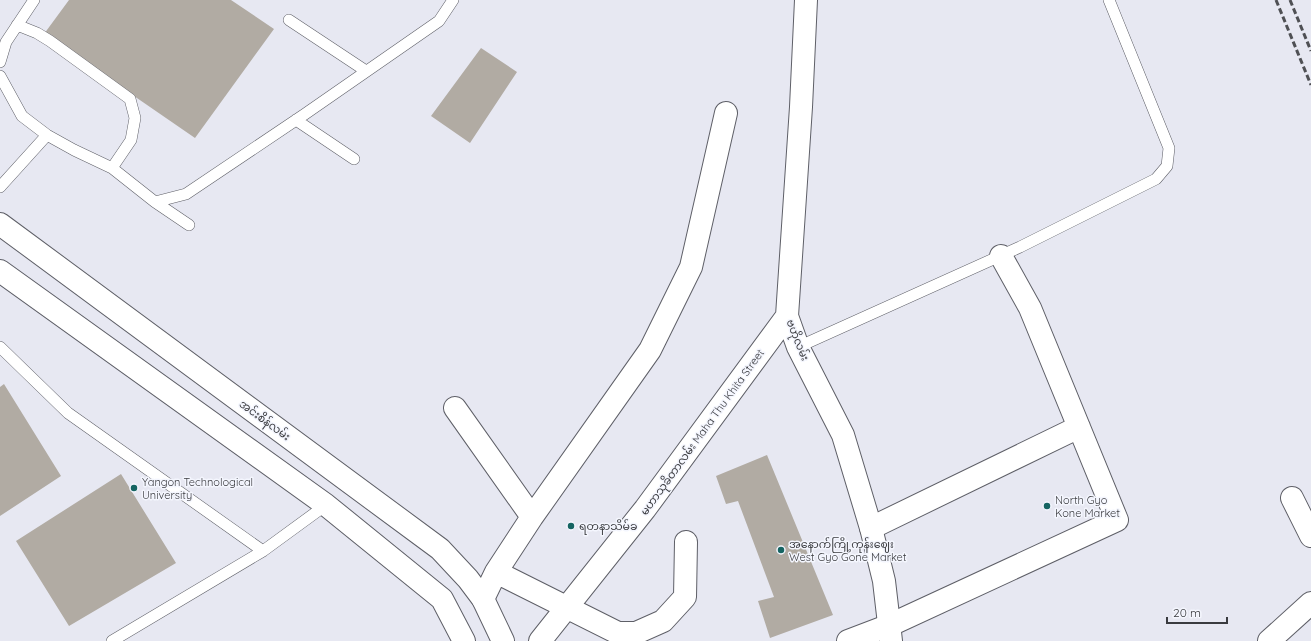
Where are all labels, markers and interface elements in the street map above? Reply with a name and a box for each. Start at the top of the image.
street label: ဗဟိုလမ်း [782,317,813,364]
street label: မဟာသုခိတာလမ်း Maha Thu Khita Street [637,346,769,519]
street label: အင်းစိန်လမ်း [235,397,294,445]
place label: Yangon Technological University [142,475,253,502]
marker: Yangon Technological University [129,483,139,493]
place label: North Gyo Kone Market [1055,493,1120,520]
marker: North Gyo Kone Market [1042,501,1052,511]
place label: ရတနာသိမ်ခ [579,519,638,535]
marker: ရတနာသိမ်ခ [566,521,576,531]
place label: အနောက်ကြို့ကုန်းဈေး West Gyo Gone Market [789,537,907,564]
marker: အနောက်ကြို့ကုန်းဈေး West Gyo Gone Market [776,545,786,555]
scale bar [1167,599,1227,625]
text: 20 m [1173,605,1201,620]

